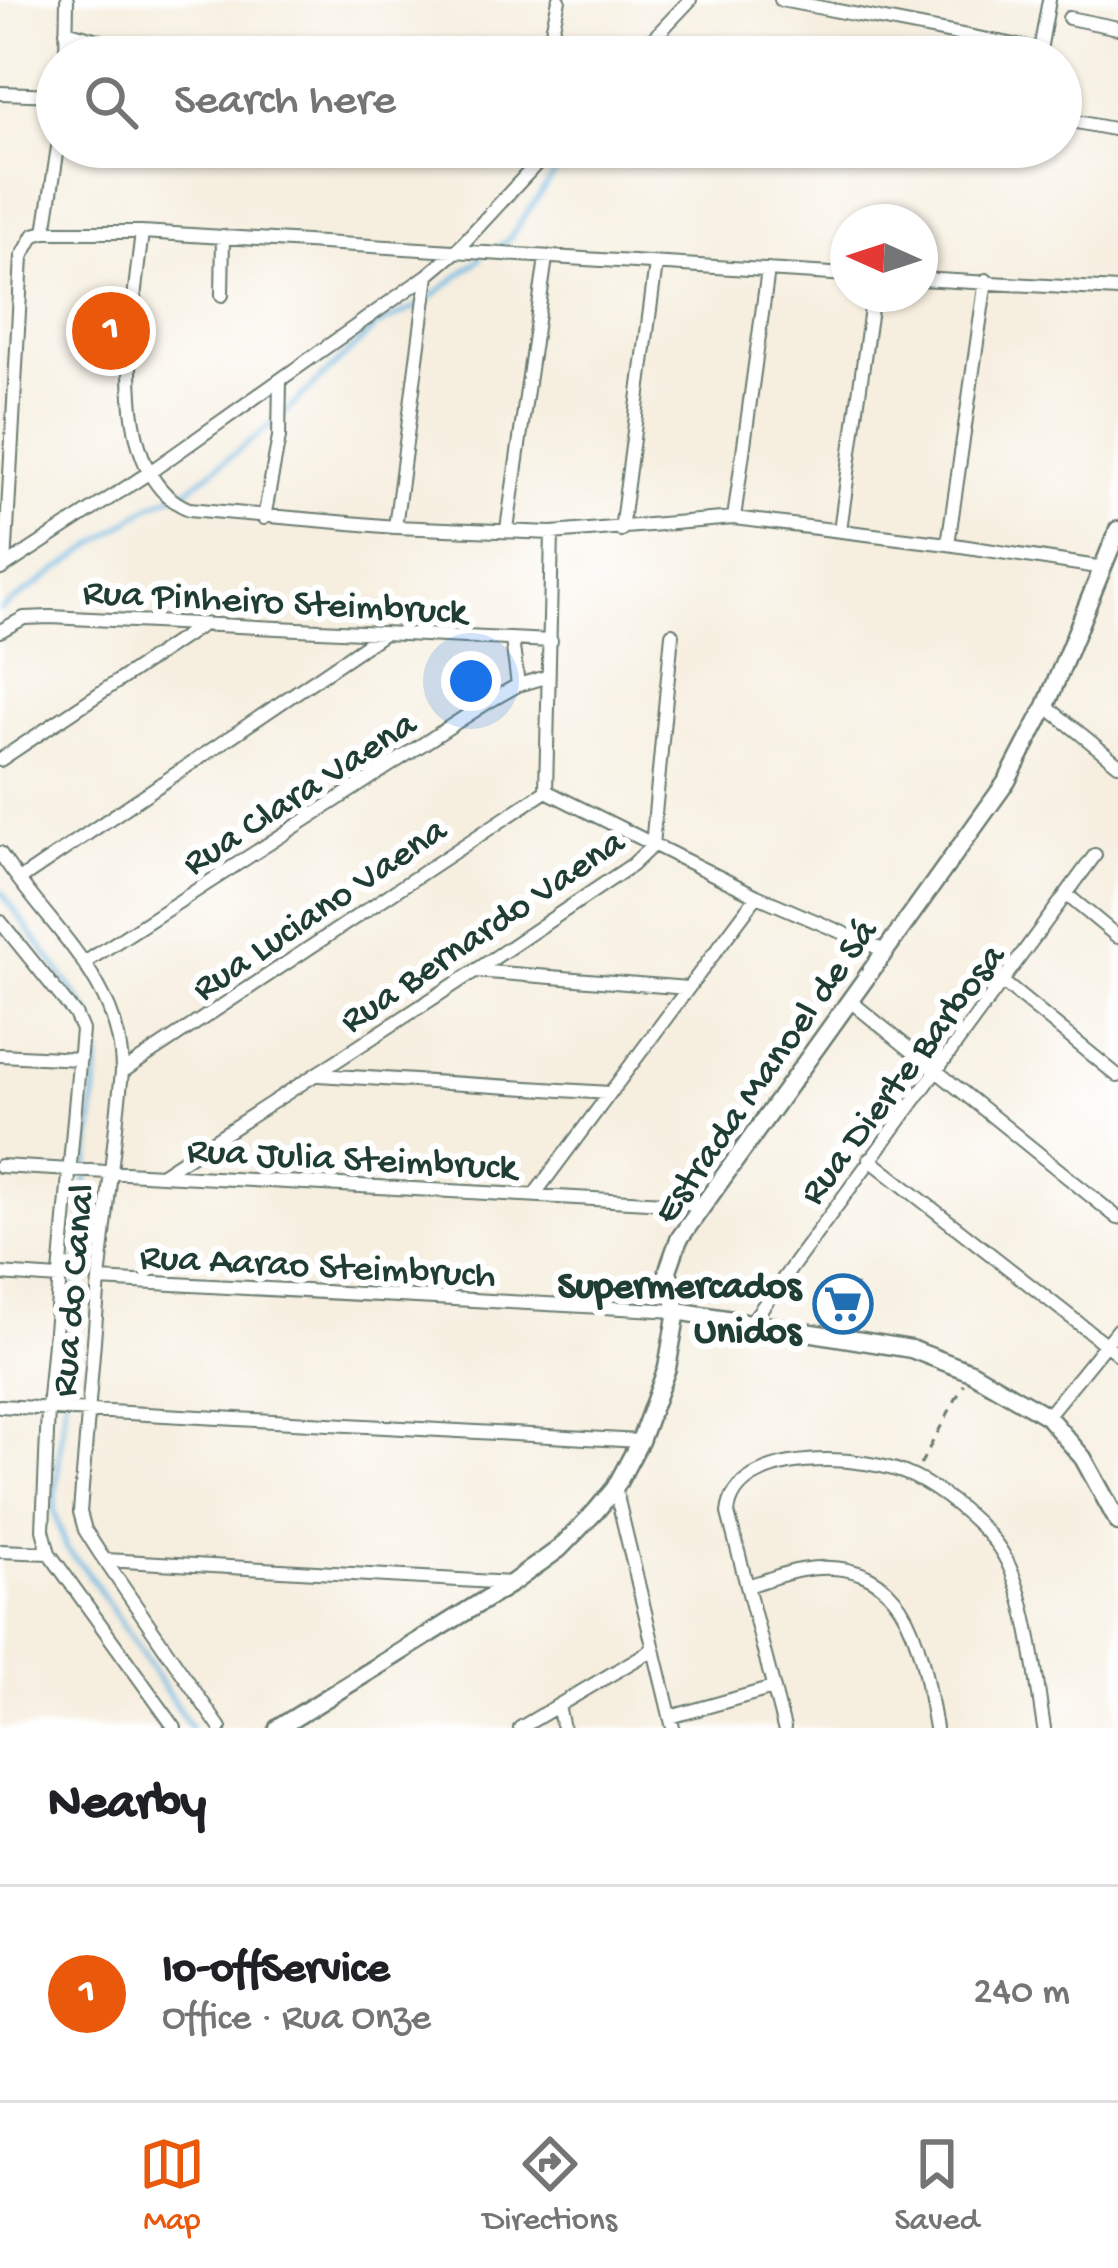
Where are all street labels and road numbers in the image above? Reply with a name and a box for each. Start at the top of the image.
street label: Rua Pinheiro Steimbruck [81,572,471,638]
street label: Rua Clara Vaena [175,702,427,889]
street label: Rua Luciano Vaena [185,809,458,1014]
street label: Rua Bernardo Vaena [333,821,636,1046]
street label: Estrada Manoel de Sá [645,911,891,1234]
street label: Rua Dierte Barbosa [791,936,1019,1216]
street label: Rua Julia Steimbruck [186,1130,521,1194]
street label: Rua do Canal [44,1182,108,1399]
street label: Rua Aarao Steimbruch [138,1237,497,1301]

